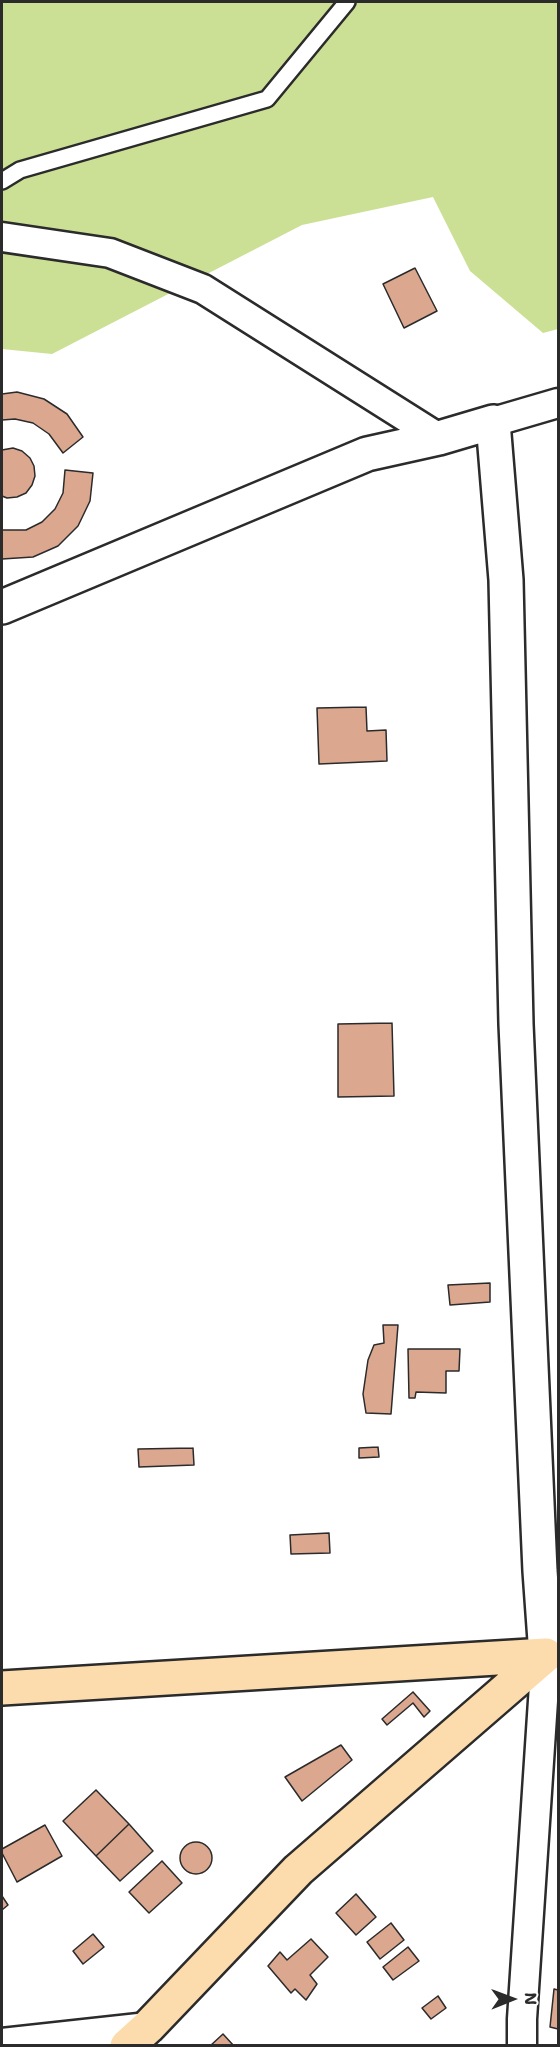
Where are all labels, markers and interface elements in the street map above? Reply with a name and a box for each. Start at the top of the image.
north arrow [482,1969,542,2029]
text: N [520,1992,541,2005]

